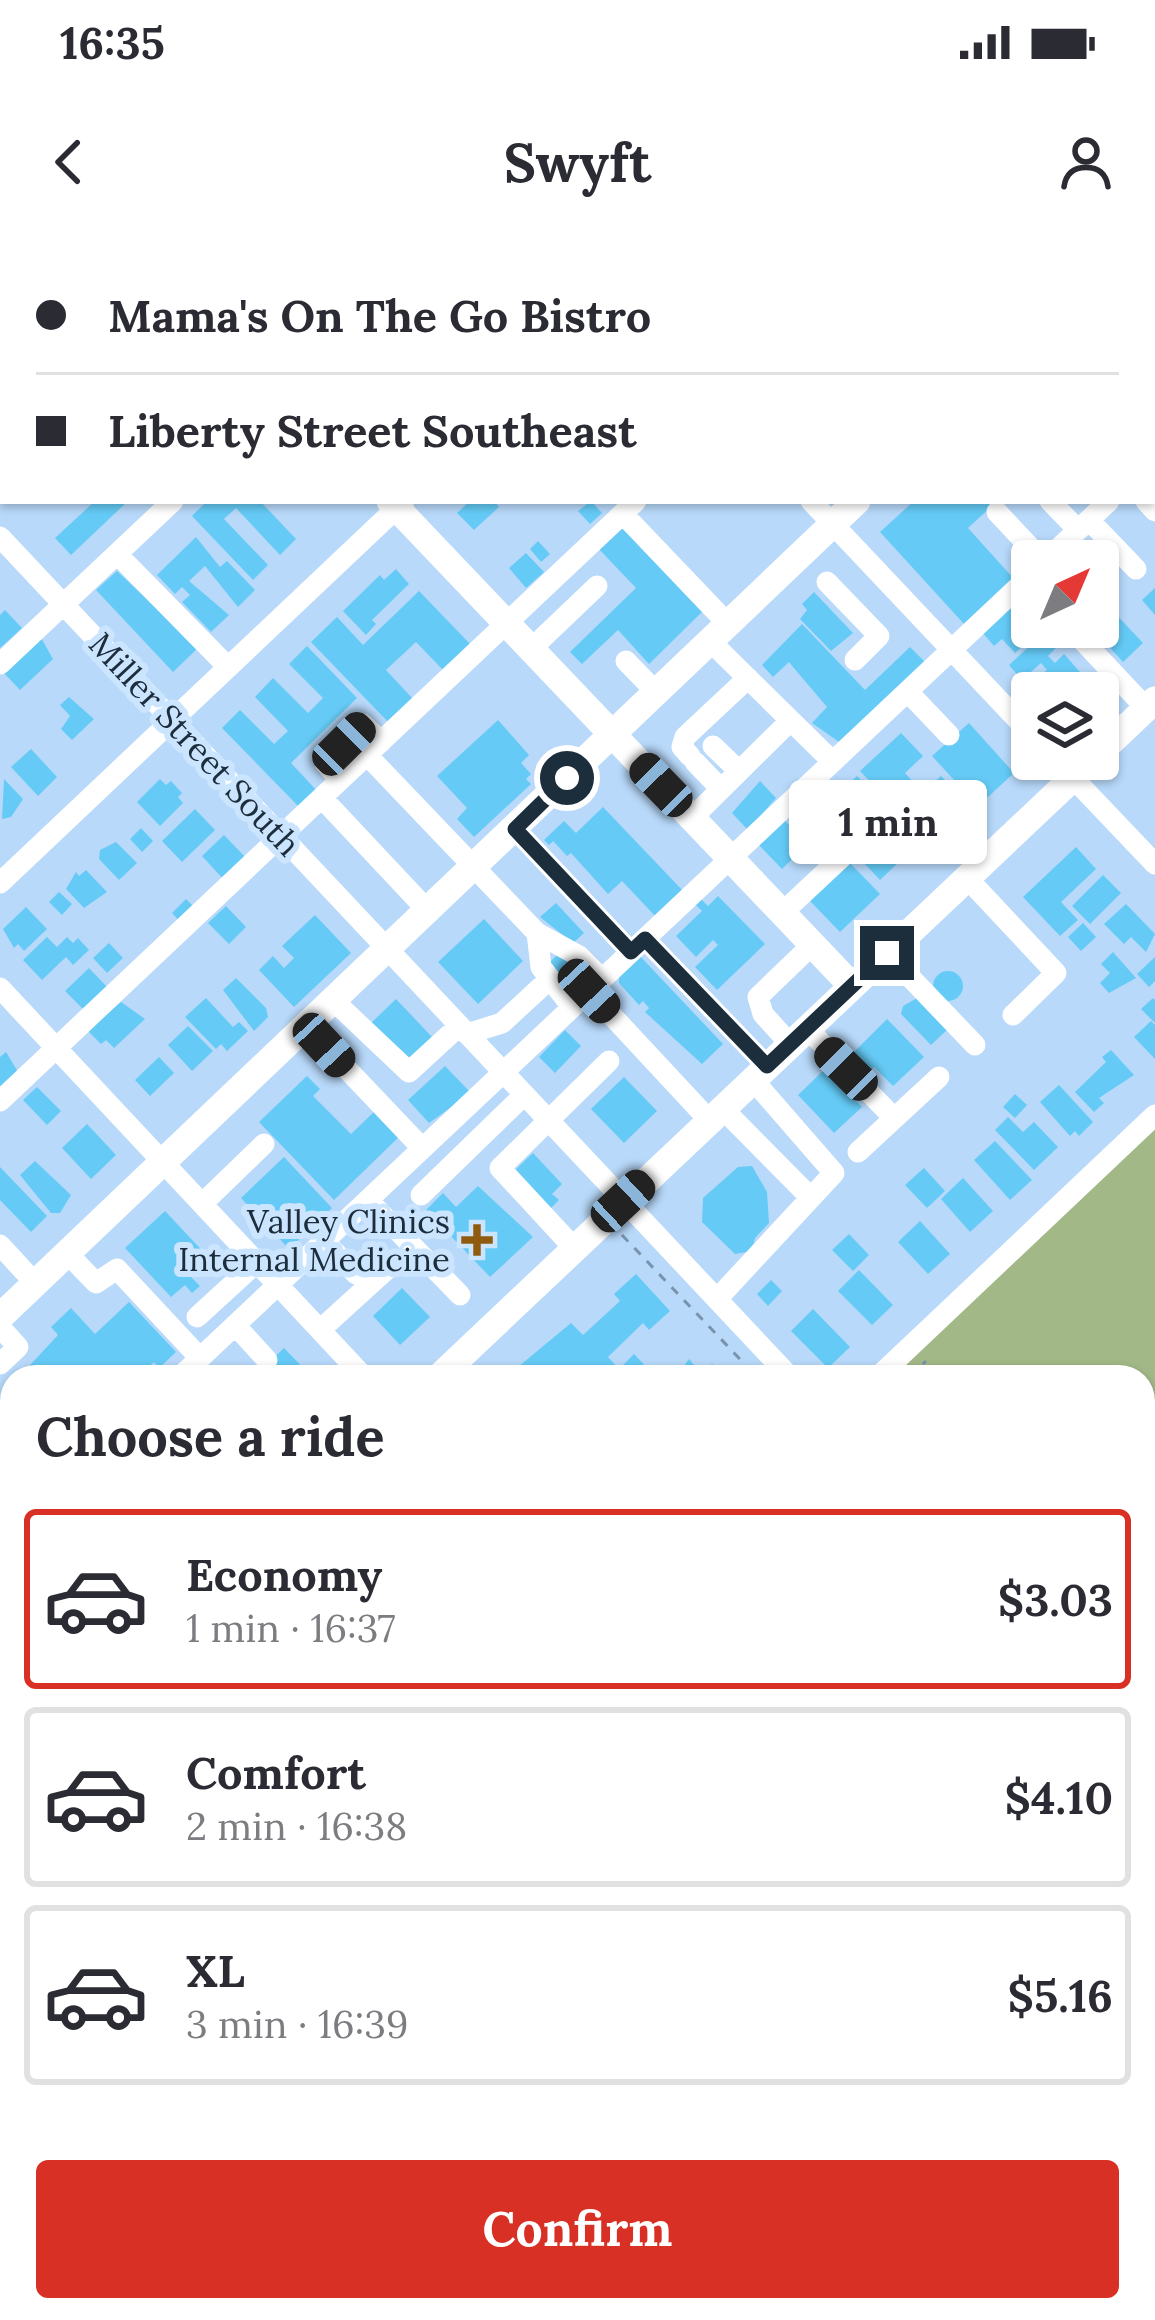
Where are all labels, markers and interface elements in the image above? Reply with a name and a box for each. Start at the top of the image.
text: 16:35 [60,14,165,71]
text: Swyft [504,128,651,197]
icon: back [36,129,102,195]
icon: person [1053,129,1119,195]
text: Mama's On The Go Bistro [108,287,651,344]
text: Liberty Street Southeast [108,402,637,459]
north arrow [1011,540,1119,648]
map controls [1011,540,1119,780]
street label: Miller Street South [80,623,310,865]
button: layers [1011,672,1119,780]
car [306,706,382,782]
car [623,747,699,823]
route start [540,751,594,805]
callout: 1 min [788,779,986,863]
text: 1 min [838,797,938,847]
route end [860,926,914,980]
car [551,952,627,1030]
car [286,1006,362,1084]
car [808,1031,884,1107]
car [584,1163,662,1239]
place label: Valley Clinics Internal Medicine [178,1200,450,1280]
marker: Valley Clinics Internal Medicine [461,1224,493,1256]
text: Choose a ride [36,1402,385,1471]
icon: car [42,1545,150,1653]
text: Economy [186,1546,382,1603]
text: $3.03 [998,1571,1113,1628]
text: 1 min · 16:37 [186,1603,395,1653]
icon: car [42,1743,150,1851]
text: Comfort [186,1744,366,1801]
text: $4.10 [1005,1769,1113,1826]
text: 2 min · 16:38 [186,1801,407,1851]
icon: car [42,1941,150,2049]
text: XL [186,1942,245,1999]
text: $5.16 [1008,1967,1113,2024]
text: 3 min · 16:39 [186,1999,409,2049]
button: Confirm [36,2160,1119,2298]

